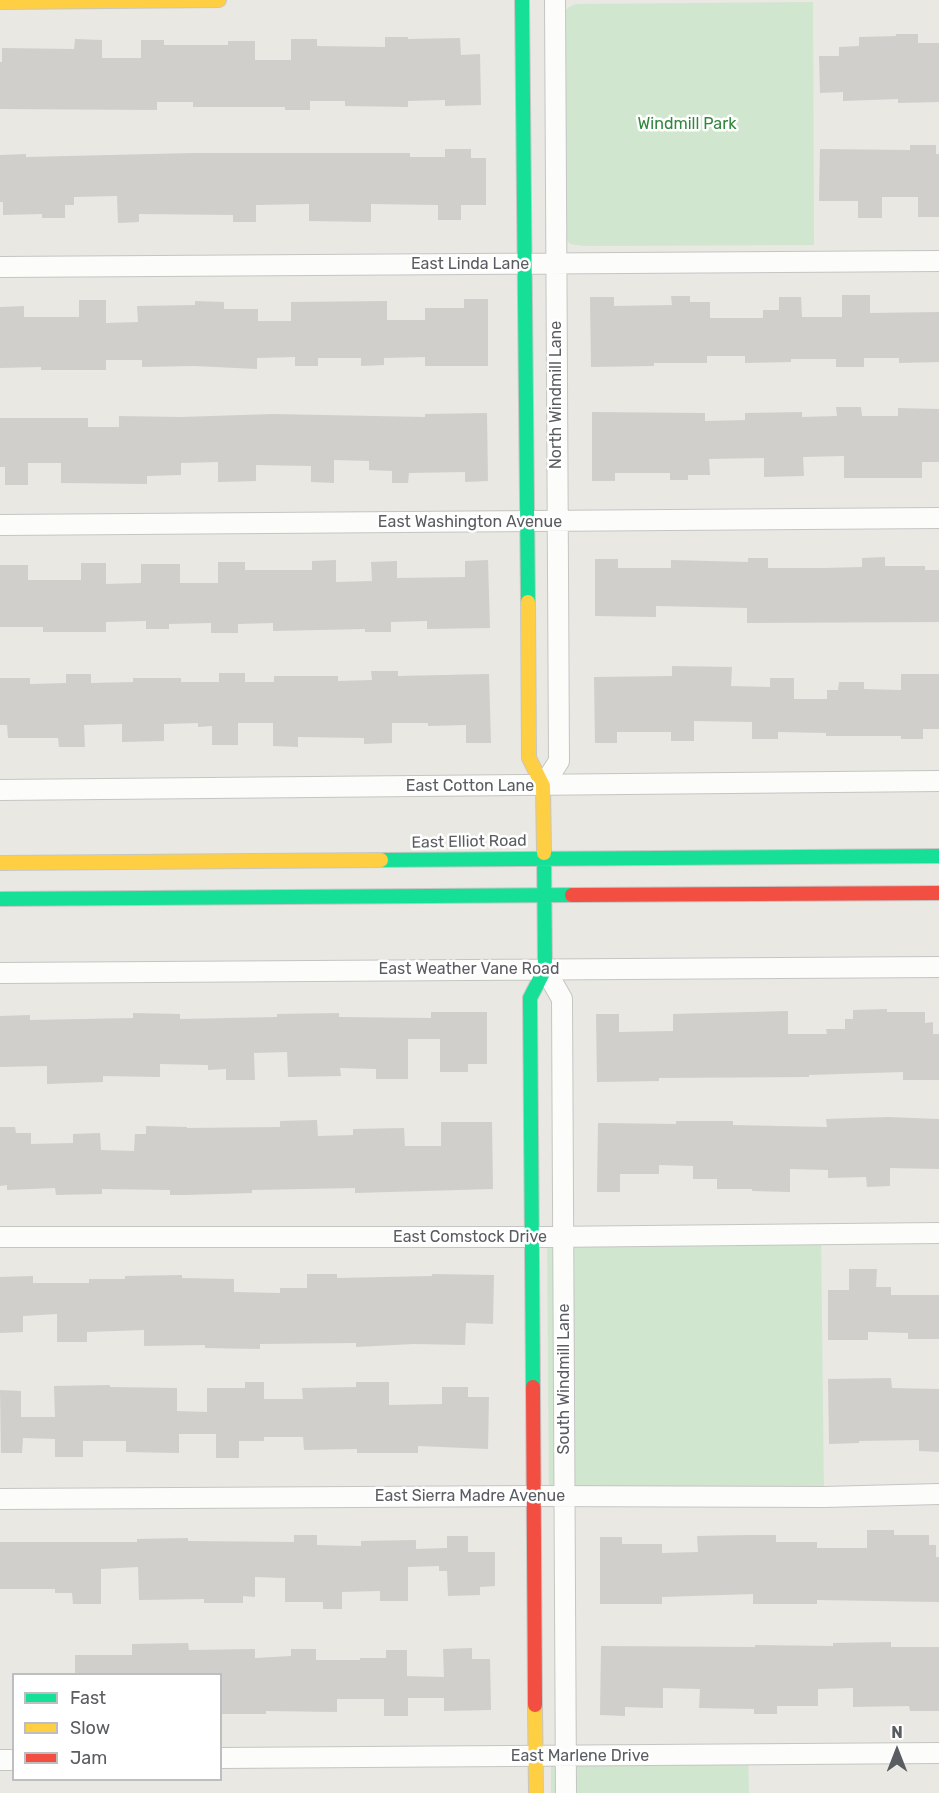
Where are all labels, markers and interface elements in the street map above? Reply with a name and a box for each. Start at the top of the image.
park label: Windmill Park [638,114,736,134]
street label: East Linda Lane [411,254,529,274]
street label: North Windmill Lane [546,321,566,469]
street label: East Washington Avenue [378,512,562,532]
street label: East Cotton Lane [406,776,534,796]
street label: East Elliot Road [411,831,527,853]
street label: East Weather Vane Road [379,959,559,979]
street label: East Comstock Drive [393,1227,547,1247]
street label: South Windmill Lane [554,1304,574,1454]
street label: East Sierra Madre Avenue [375,1486,565,1506]
legend [12,1673,222,1781]
text: Fast [70,1687,106,1709]
text: Slow [70,1717,110,1739]
north arrow [867,1721,927,1781]
text: N [891,1723,903,1742]
street label: East Marlene Drive [511,1746,649,1766]
text: Jam [70,1747,107,1769]

